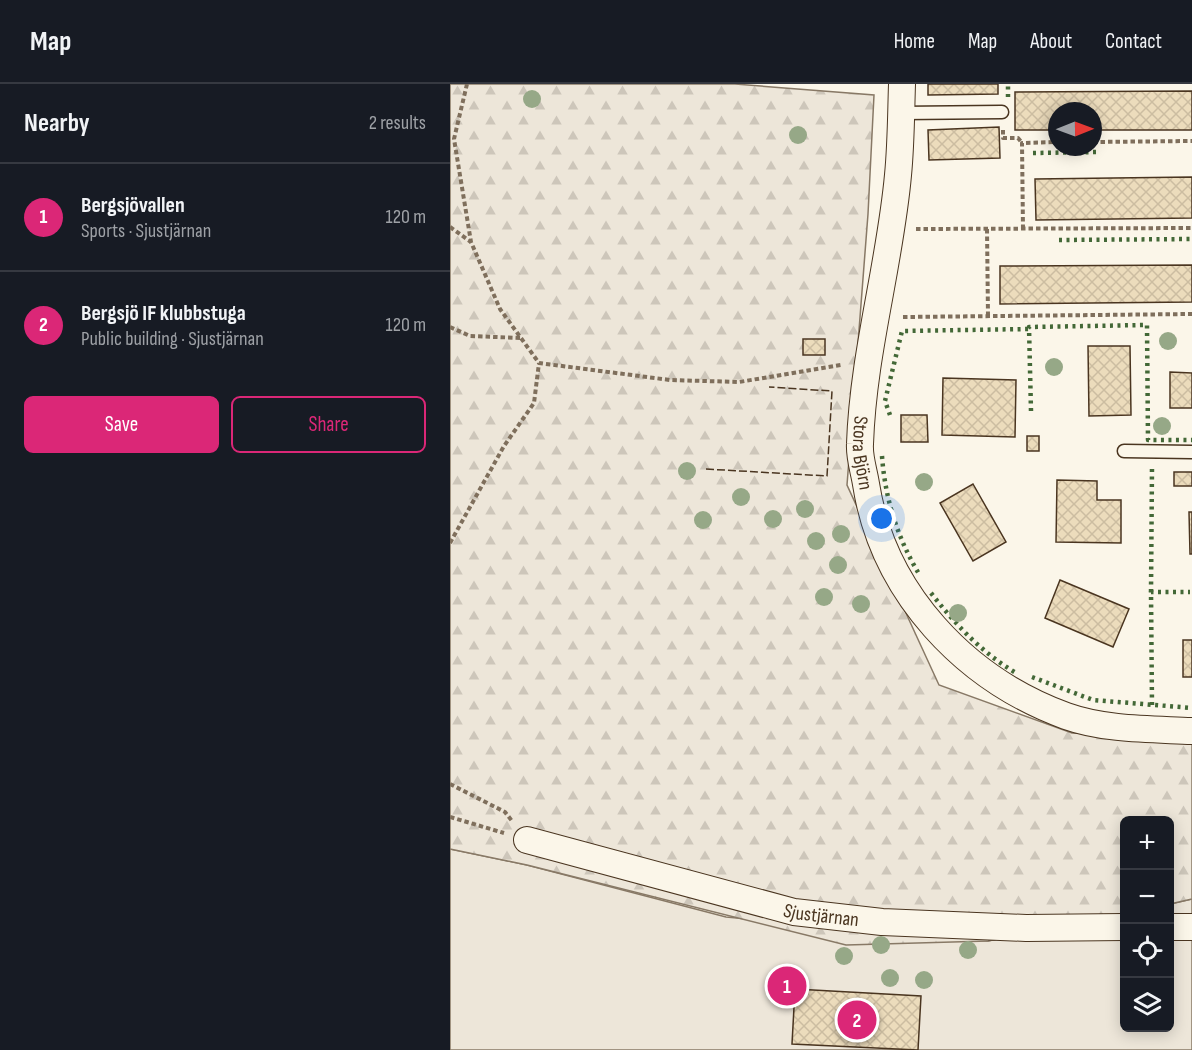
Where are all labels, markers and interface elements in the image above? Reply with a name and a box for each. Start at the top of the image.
text: Map [30,25,71,58]
text: Home [894,29,935,54]
text: Map [968,29,997,54]
text: About [1030,29,1072,54]
text: Contact [1105,29,1162,54]
north arrow [1048,102,1102,156]
text: Nearby [24,108,90,139]
text: 2 results [369,111,426,135]
text: Bergsjövallen [81,192,185,219]
text: 1 [40,205,47,229]
text: 120 m [386,205,426,229]
text: Sports · Sjustjärnan [81,219,211,243]
text: Bergsjö IF klubbstuga [81,300,246,327]
text: 2 [39,313,48,337]
text: 120 m [386,313,426,337]
text: Public building · Sjustjärnan [81,327,264,351]
button: Save [24,396,219,453]
button: Share [231,396,426,453]
street label: Stora Björn [847,415,878,492]
your location [867,504,896,533]
map controls [1120,816,1174,1032]
button: + [1120,816,1174,870]
button: − [1120,870,1174,924]
street label: Sjustjärnan [781,899,860,932]
button: locate [1120,924,1174,978]
pin: 1 [768,964,806,1008]
button: layers [1120,978,1174,1032]
pin: 2 [838,998,876,1042]

